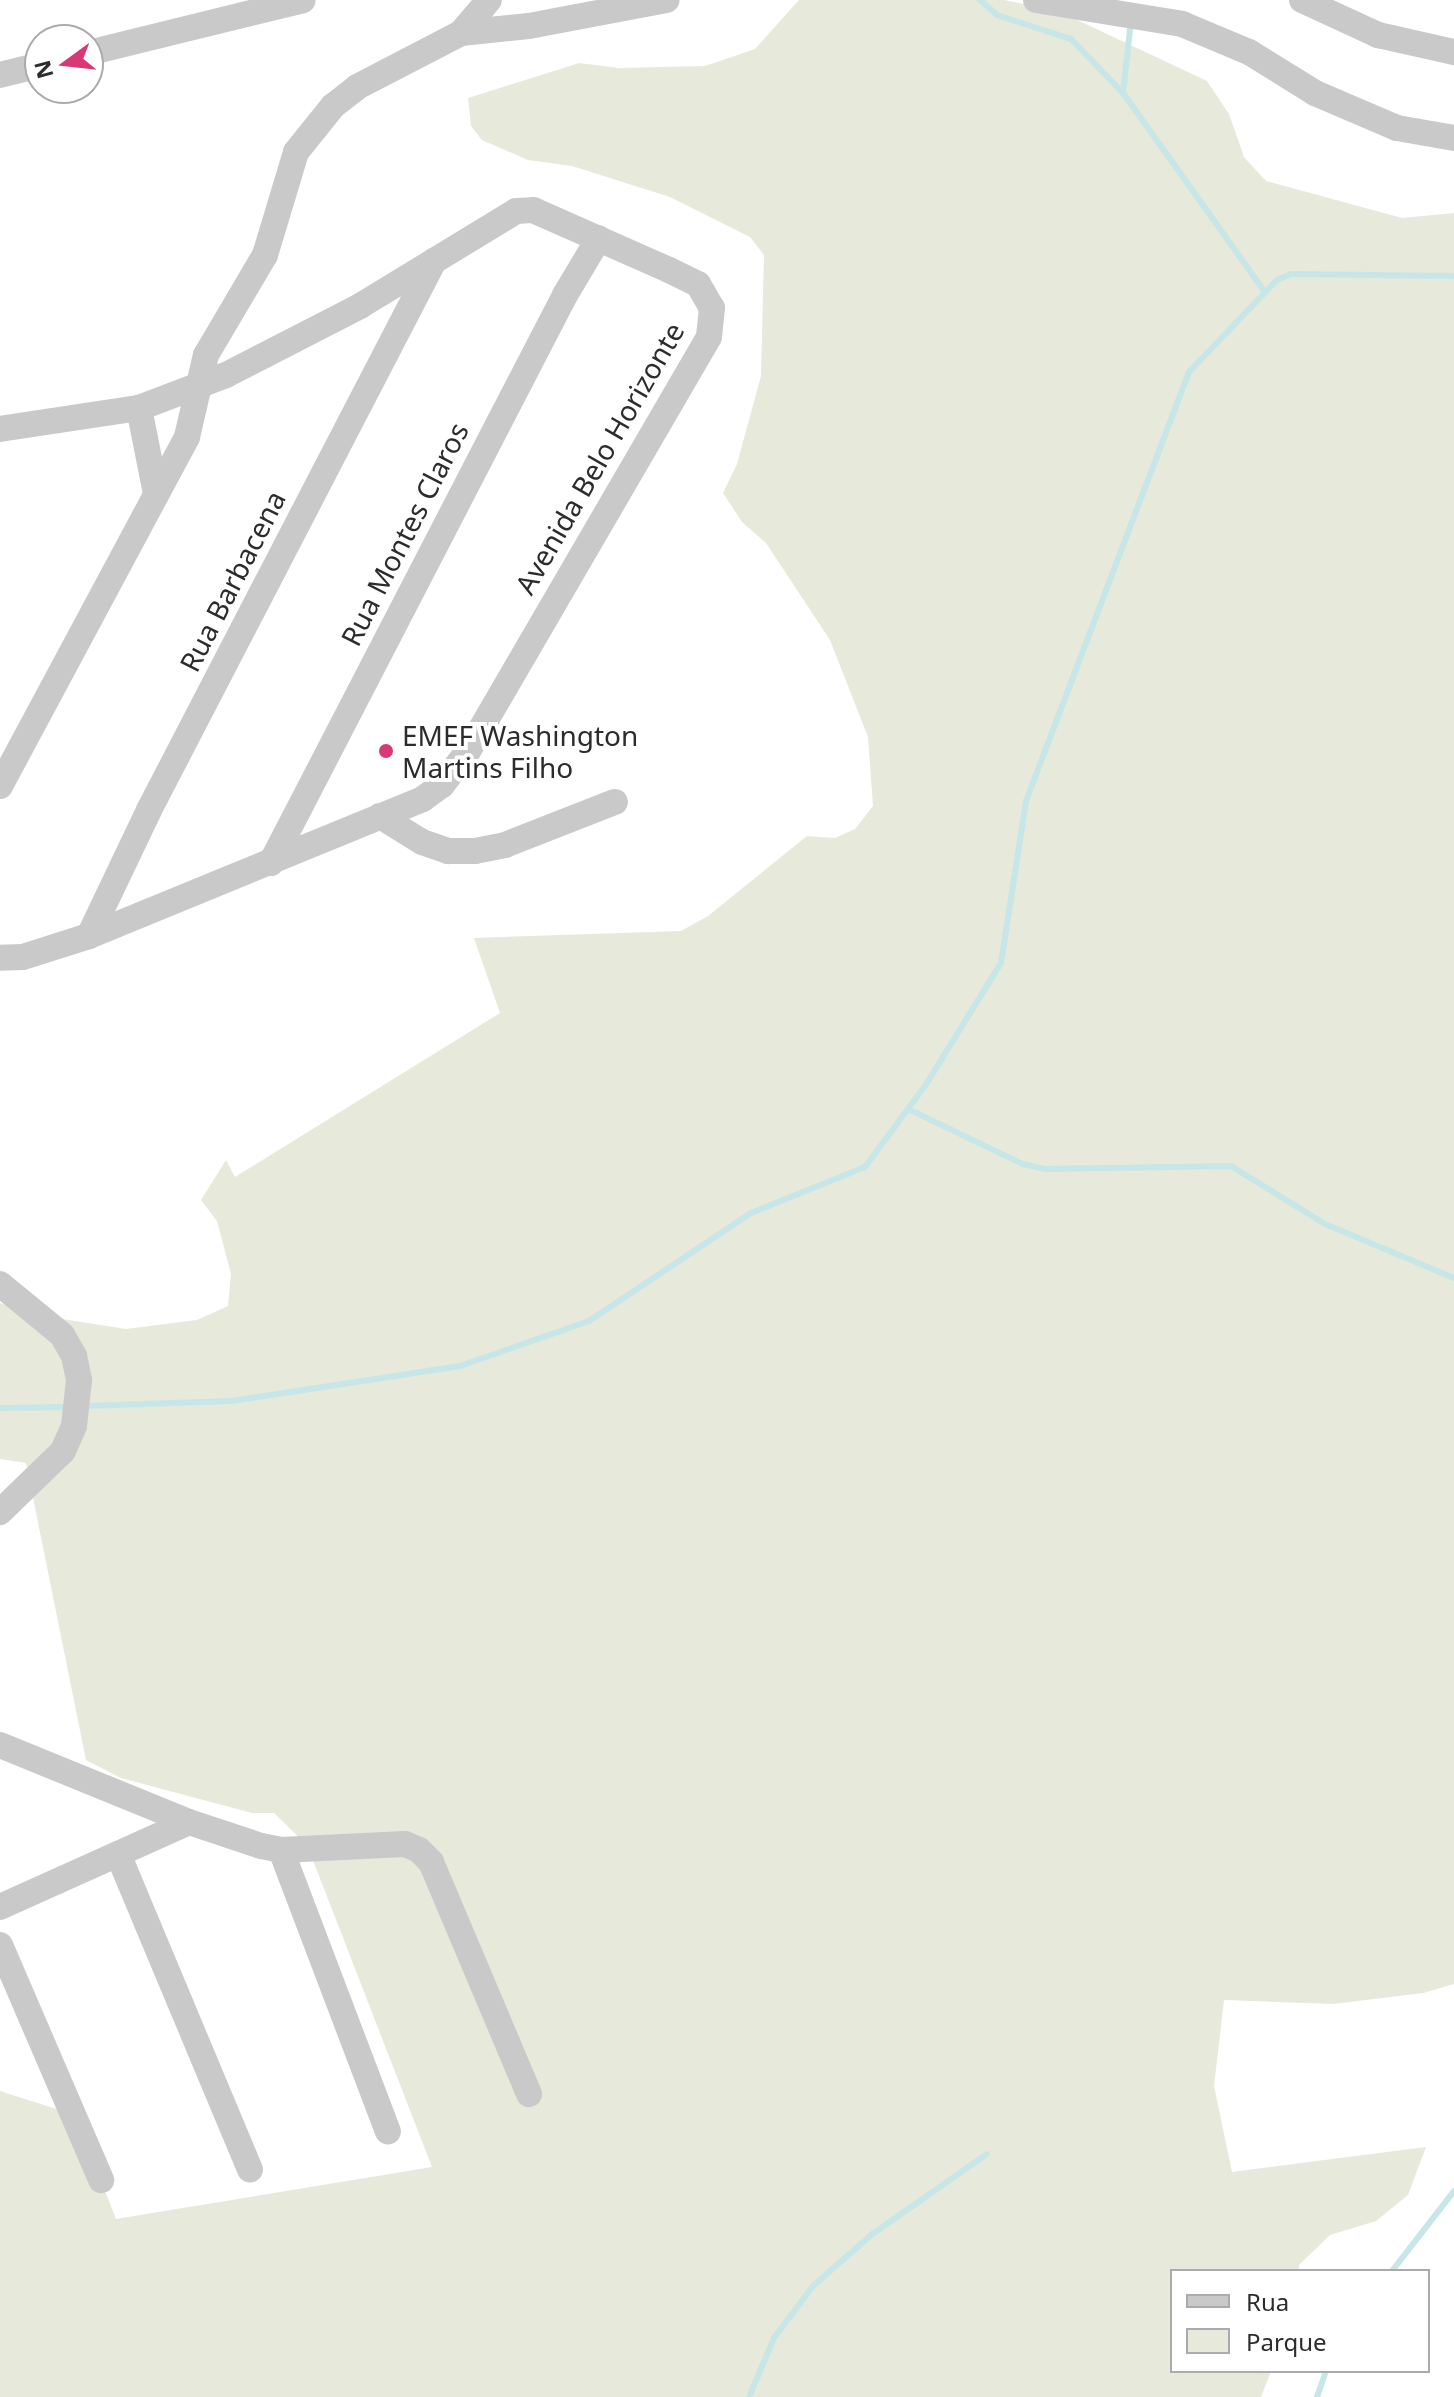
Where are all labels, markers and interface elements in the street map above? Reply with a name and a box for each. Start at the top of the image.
north arrow [24,24,104,104]
text: N [26,57,60,82]
street label: Avenida Belo Horizonte [507,316,691,600]
street label: Rua Montes Claros [333,417,475,651]
street label: Rua Barbacena [172,485,292,677]
place label: EMEF Washington Martins Filho [402,718,638,784]
marker: EMEF Washington Martins Filho [377,742,395,760]
legend [1170,2269,1430,2373]
text: Rua [1246,2285,1289,2318]
text: Parque [1246,2325,1327,2358]

